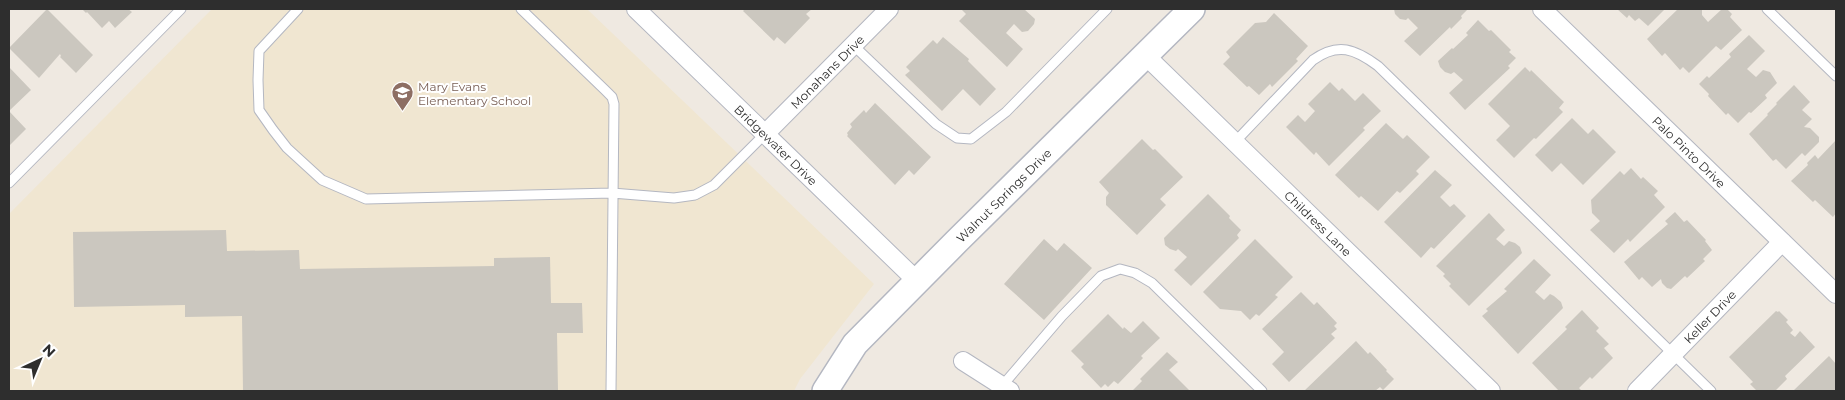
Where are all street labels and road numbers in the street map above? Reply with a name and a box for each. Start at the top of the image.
street label: Monahans Drive [787,31,867,112]
street label: Bridgewater Drive [732,101,821,188]
street label: Palo Pinto Drive [1649,113,1729,191]
street label: Walnut Springs Drive [953,145,1054,245]
street label: Childress Lane [1282,187,1355,259]
street label: Keller Drive [1680,287,1739,346]

